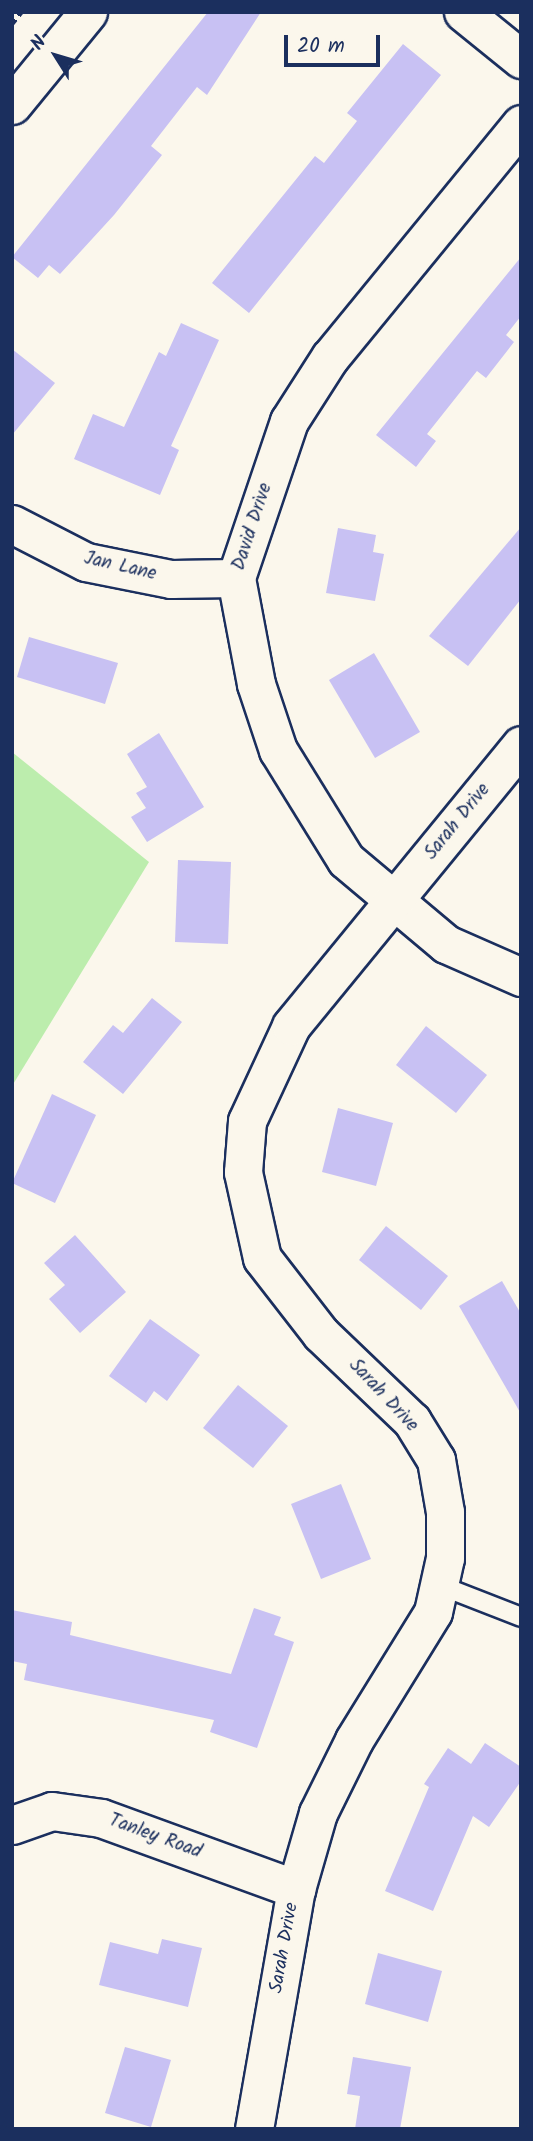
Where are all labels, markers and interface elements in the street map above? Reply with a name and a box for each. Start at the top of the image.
north arrow [21,21,91,91]
scale bar [288,21,384,65]
text: N [24,30,55,57]
text: 20 m [297,30,345,63]
street label: David Drive [228,480,278,574]
street label: Jan Lane [82,548,158,586]
street label: Sarah Drive [420,779,496,865]
street label: Sarah Drive [343,1355,423,1437]
street label: Tanley Road [106,1810,204,1864]
street label: Sarah Drive [266,1901,304,1995]

